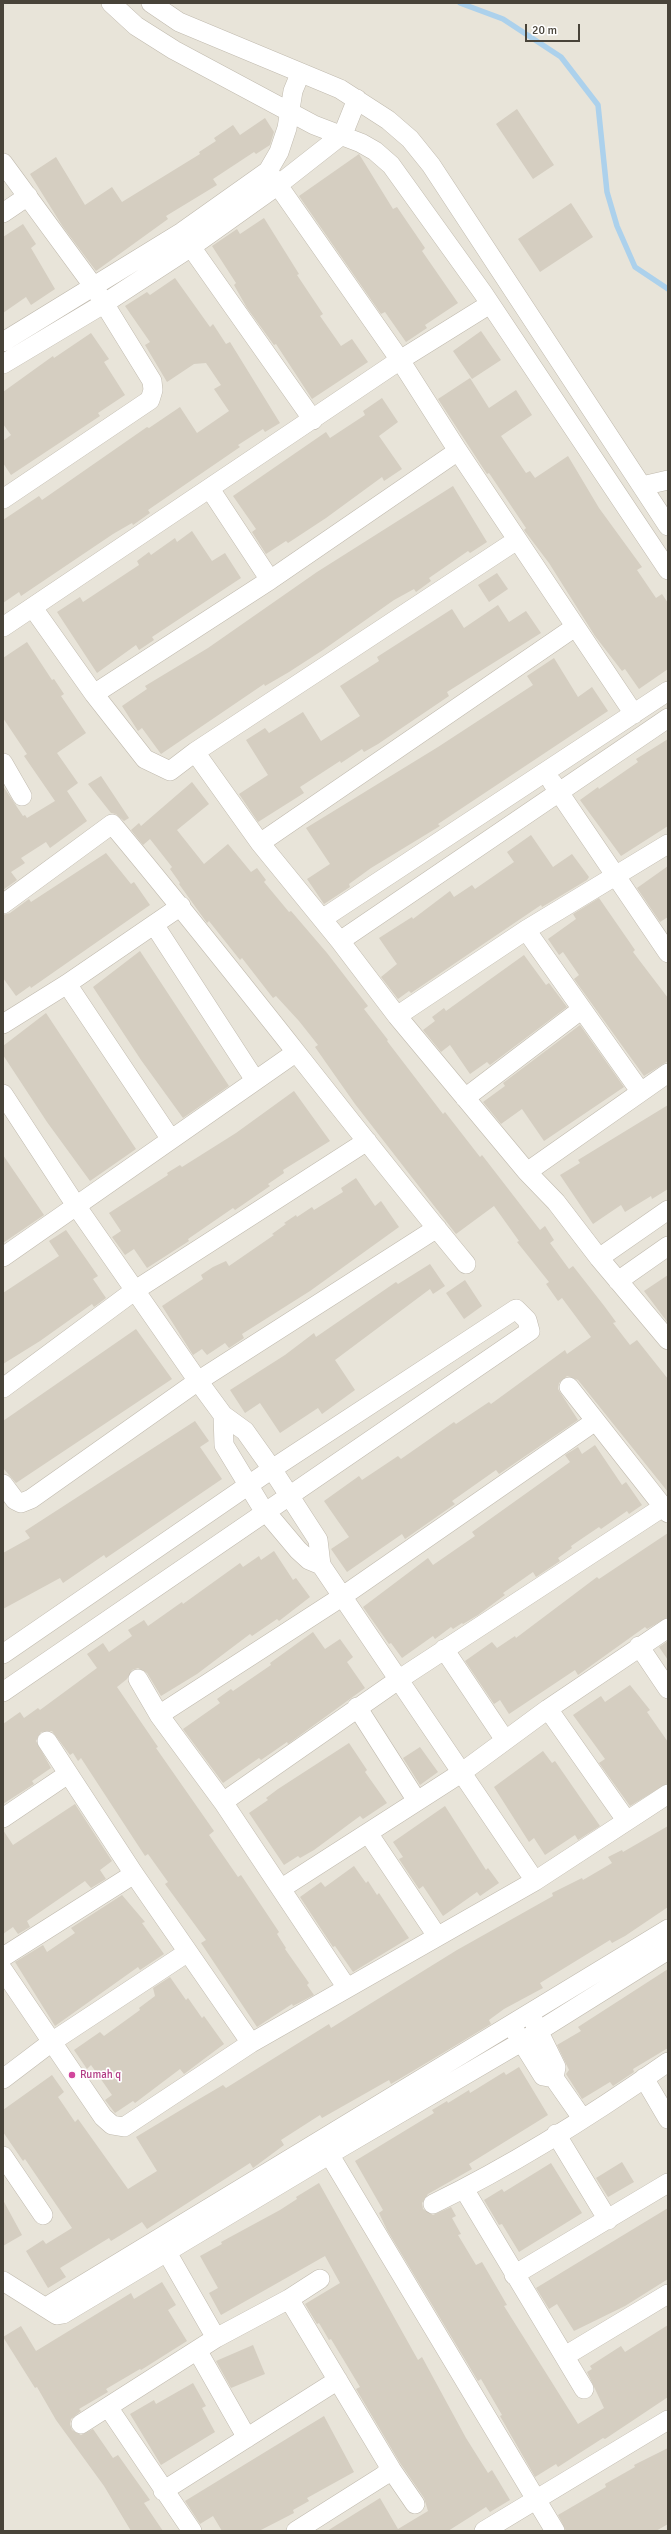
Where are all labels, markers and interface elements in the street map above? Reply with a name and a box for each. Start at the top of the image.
scale bar [527,16,582,42]
text: 20 m [532,23,557,38]
place label: Rumah q [80,2068,121,2082]
marker: Rumah q [67,2070,77,2080]

